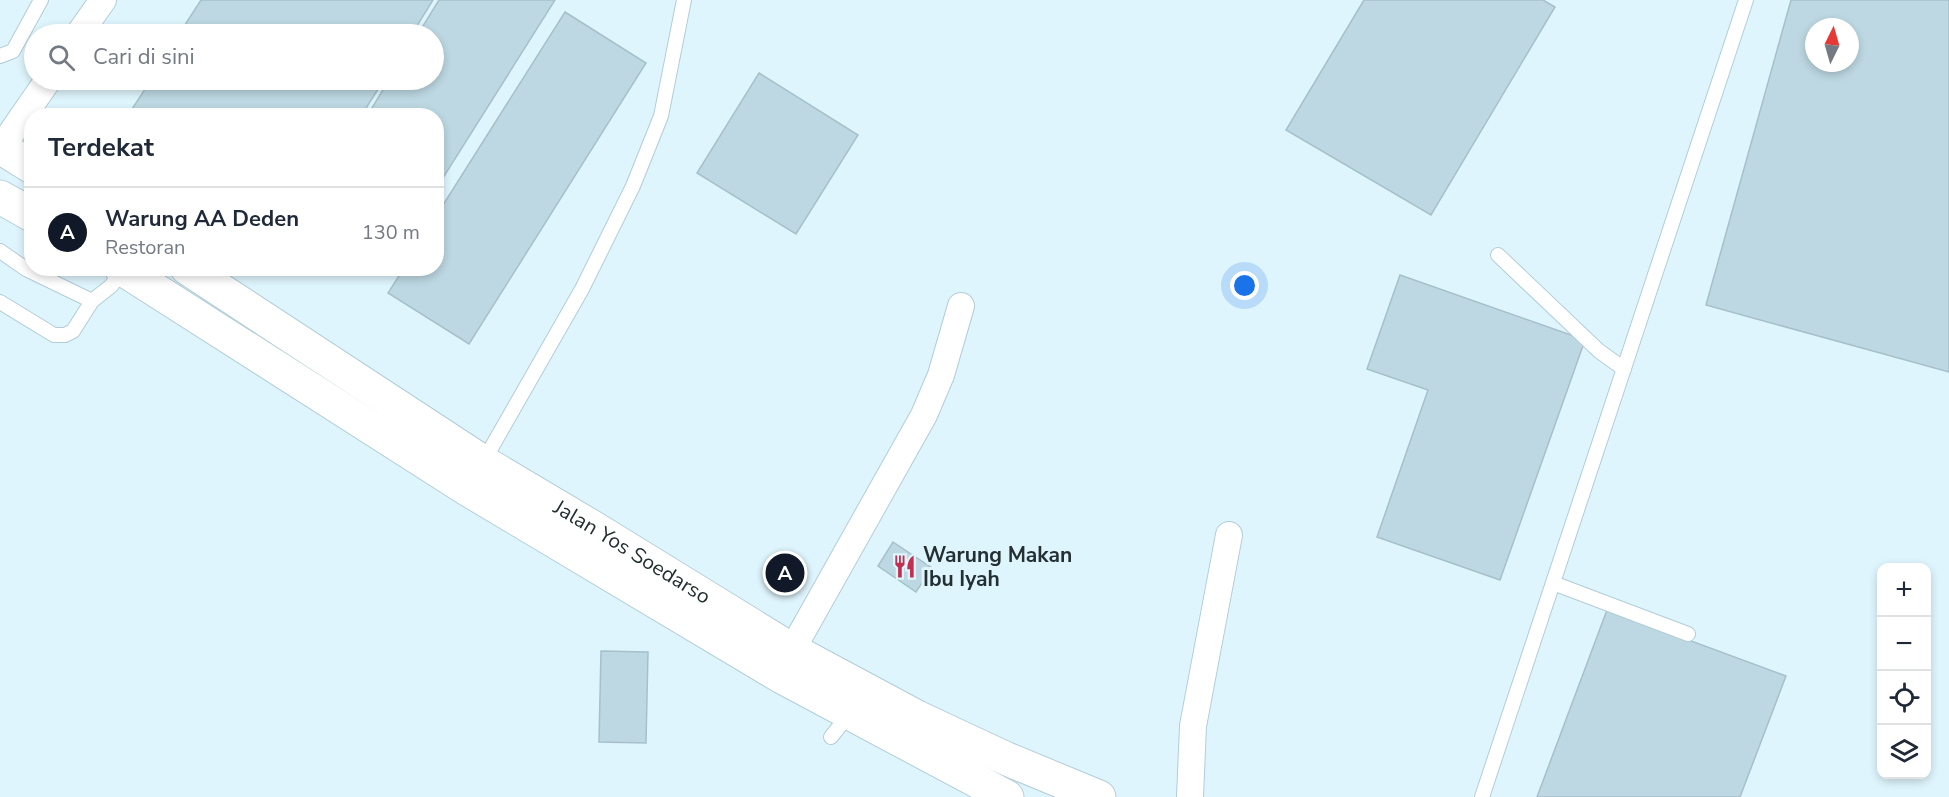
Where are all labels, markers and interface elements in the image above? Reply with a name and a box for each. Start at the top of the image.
north arrow [1805,18,1859,72]
search box [24,24,444,90]
icon: search [45,41,78,74]
text: Cari di sini [93,42,195,72]
text: Terdekat [48,130,154,165]
text: Warung AA Deden [105,204,299,234]
text: A [60,219,75,246]
text: 130 m [362,219,420,246]
text: Restoran [105,234,185,261]
your location [1230,271,1259,300]
street label: Jalan Yos Soedarso [548,493,716,610]
place label: Warung Makan Ibu Iyah [923,541,1072,593]
pin: A [766,550,804,596]
restaurant icon: Warung Makan Ibu Iyah [892,554,918,580]
map controls [1877,563,1931,779]
button: + [1877,563,1931,617]
button: − [1877,617,1931,671]
button: locate [1877,671,1931,725]
button: layers [1877,725,1931,779]

